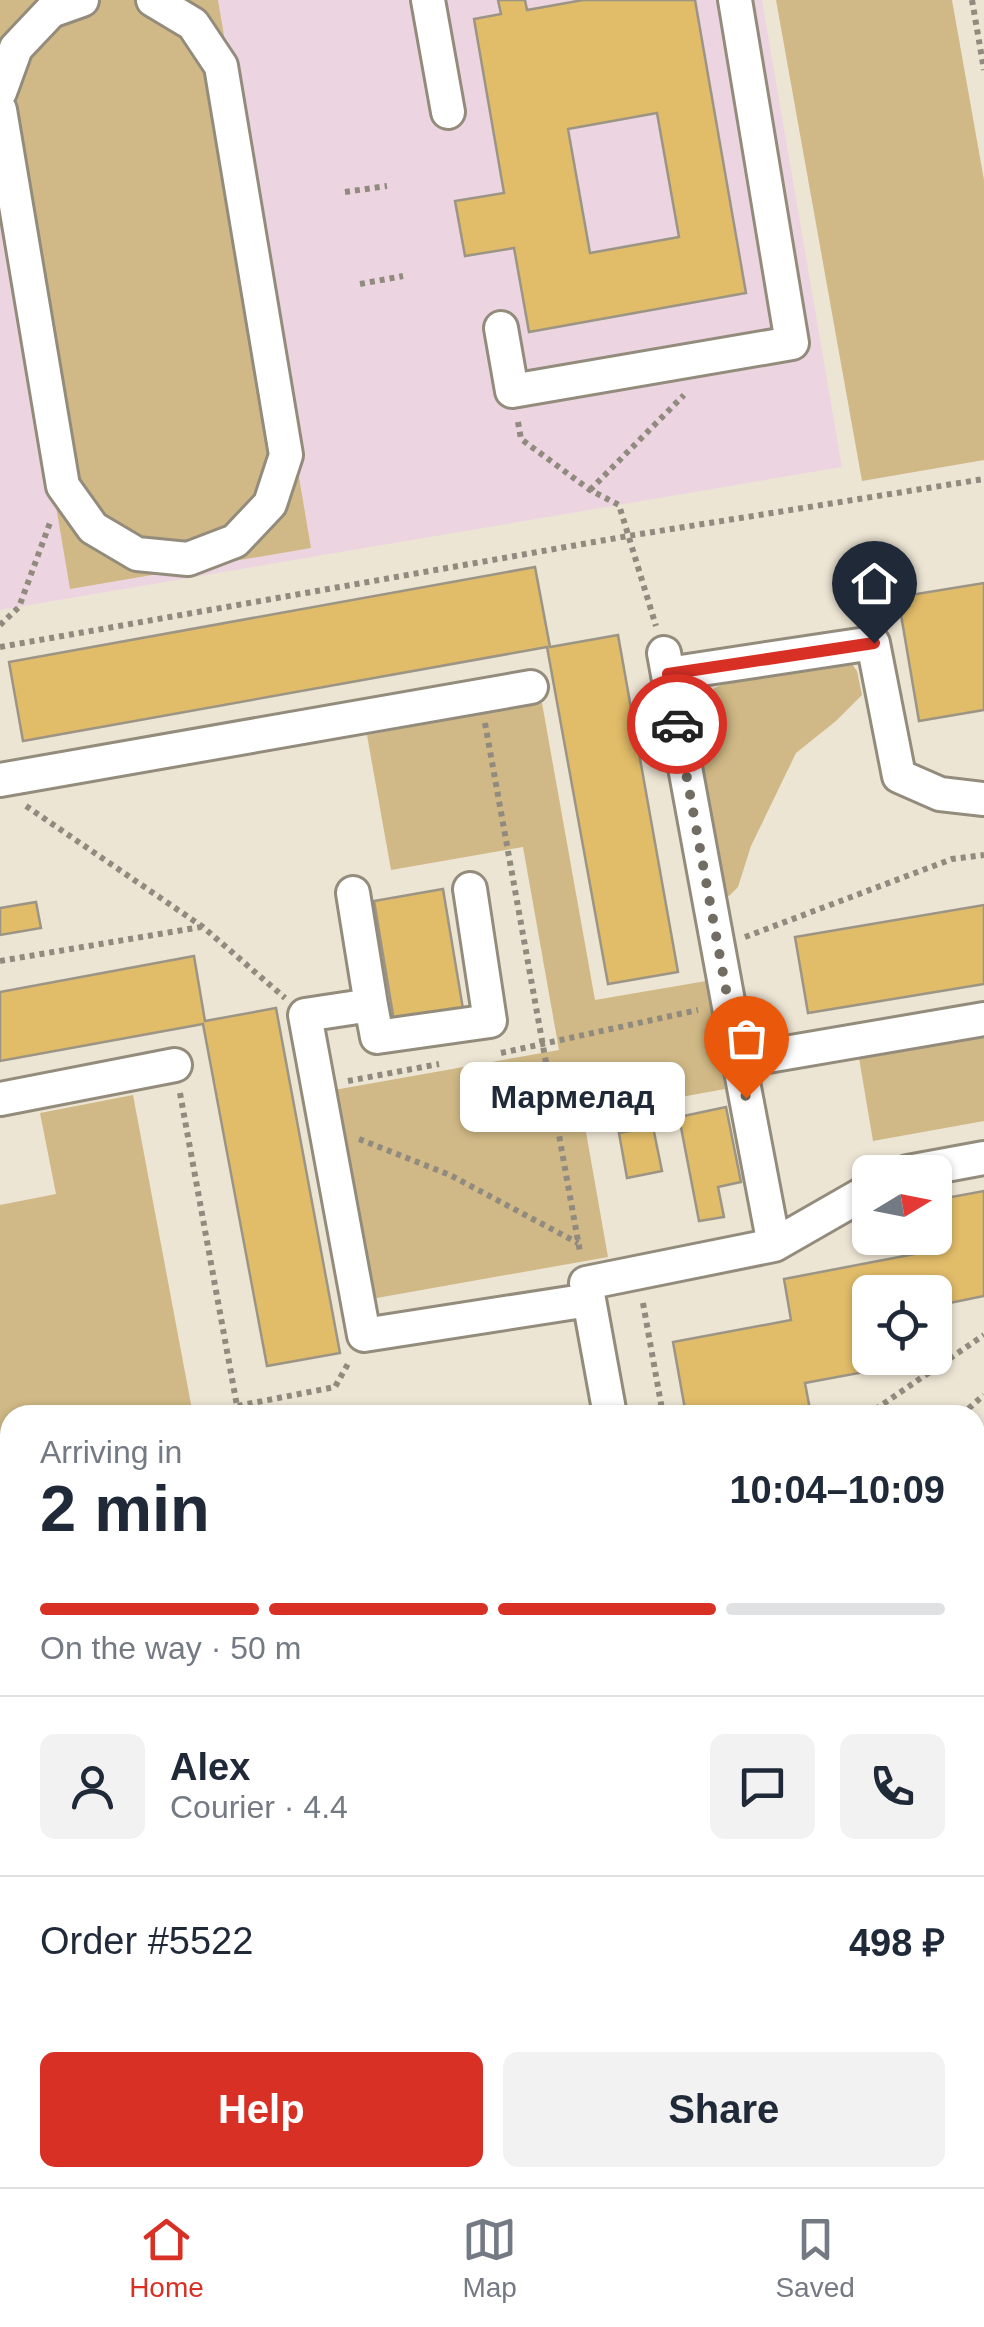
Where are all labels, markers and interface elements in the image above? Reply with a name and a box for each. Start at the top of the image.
pin [832,541,917,644]
icon: home [847,556,902,611]
courier [627,674,727,774]
icon: car [650,697,705,752]
pin [704,996,789,1099]
icon: bag [719,1011,774,1066]
callout: Мармелад [461,1063,686,1133]
text: Мармелад [491,1079,654,1115]
north arrow [852,1155,952,1255]
map controls [852,1155,952,1375]
button: locate [852,1275,952,1375]
text: Arriving in [40,1434,182,1470]
text: 10:04–10:09 [729,1469,945,1511]
text: 2 min [40,1472,210,1545]
text: On the way · 50 m [40,1630,301,1666]
button: person [40,1734,145,1839]
button: chat [710,1734,815,1839]
button: phone [840,1734,945,1839]
text: Alex [170,1746,250,1788]
text: Courier · 4.4 [170,1789,348,1825]
text: Order #5522 [40,1920,253,1962]
text: 498 ₽ [849,1922,945,1964]
button: Help [40,2052,483,2167]
button: Share [503,2052,945,2167]
tab: Home [129,2212,204,2304]
tab: Map [462,2212,517,2304]
tab: Saved [775,2212,855,2304]

